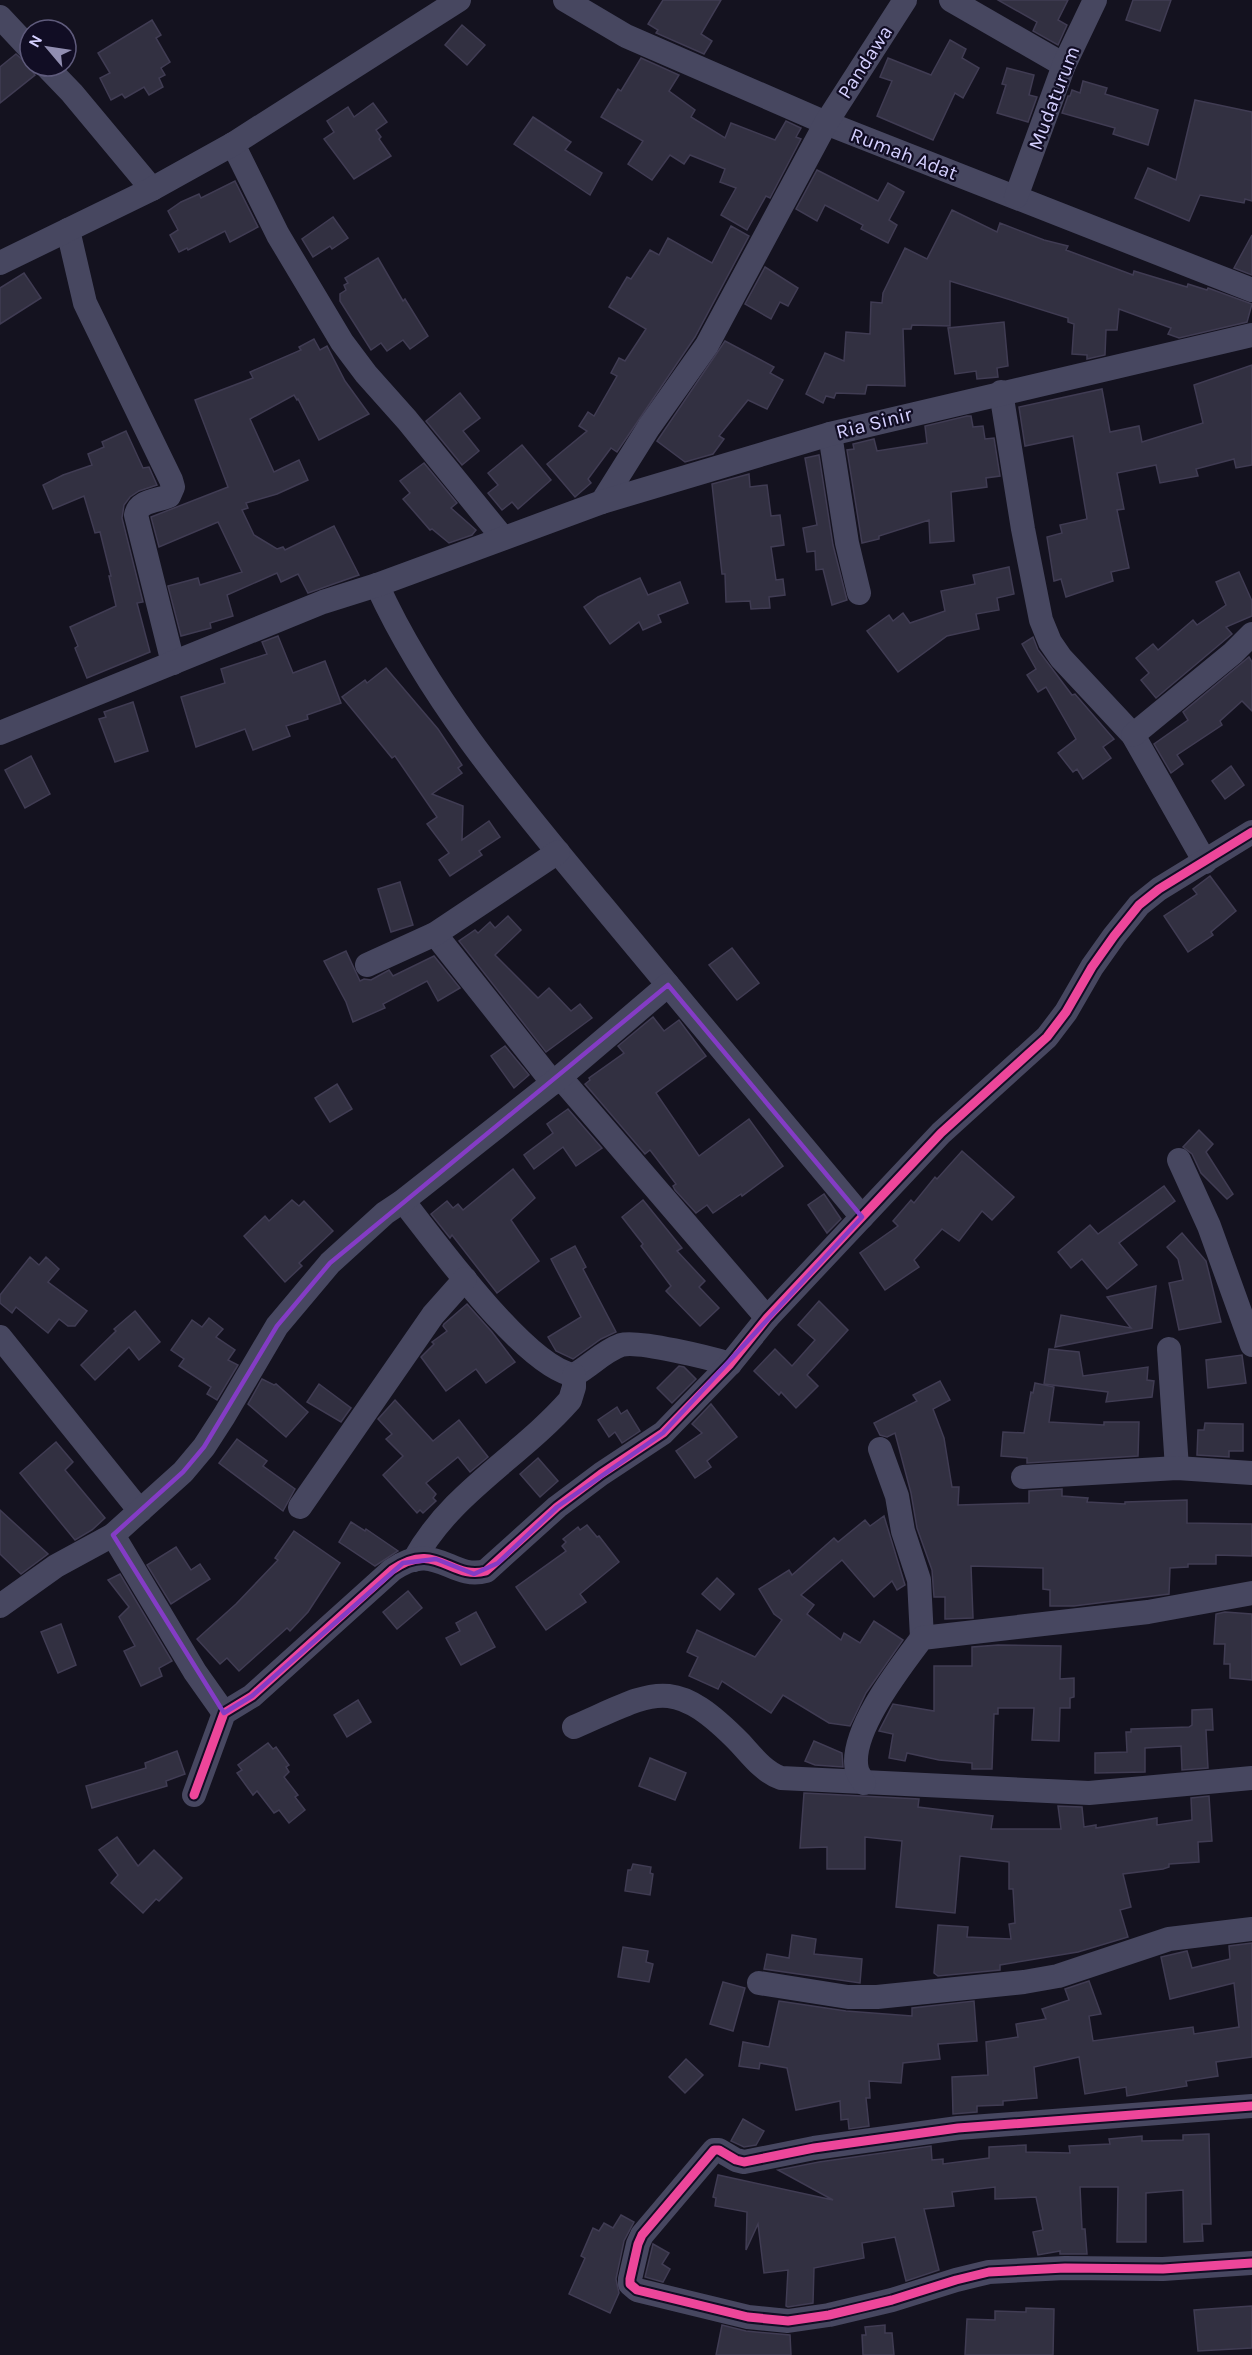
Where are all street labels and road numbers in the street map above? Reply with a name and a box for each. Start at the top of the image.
street label: Pandawa [833,21,897,103]
street label: Mudaturum [1024,43,1084,153]
street label: Rumah Adat [847,123,961,185]
street label: Ria Sinir [834,402,915,444]

